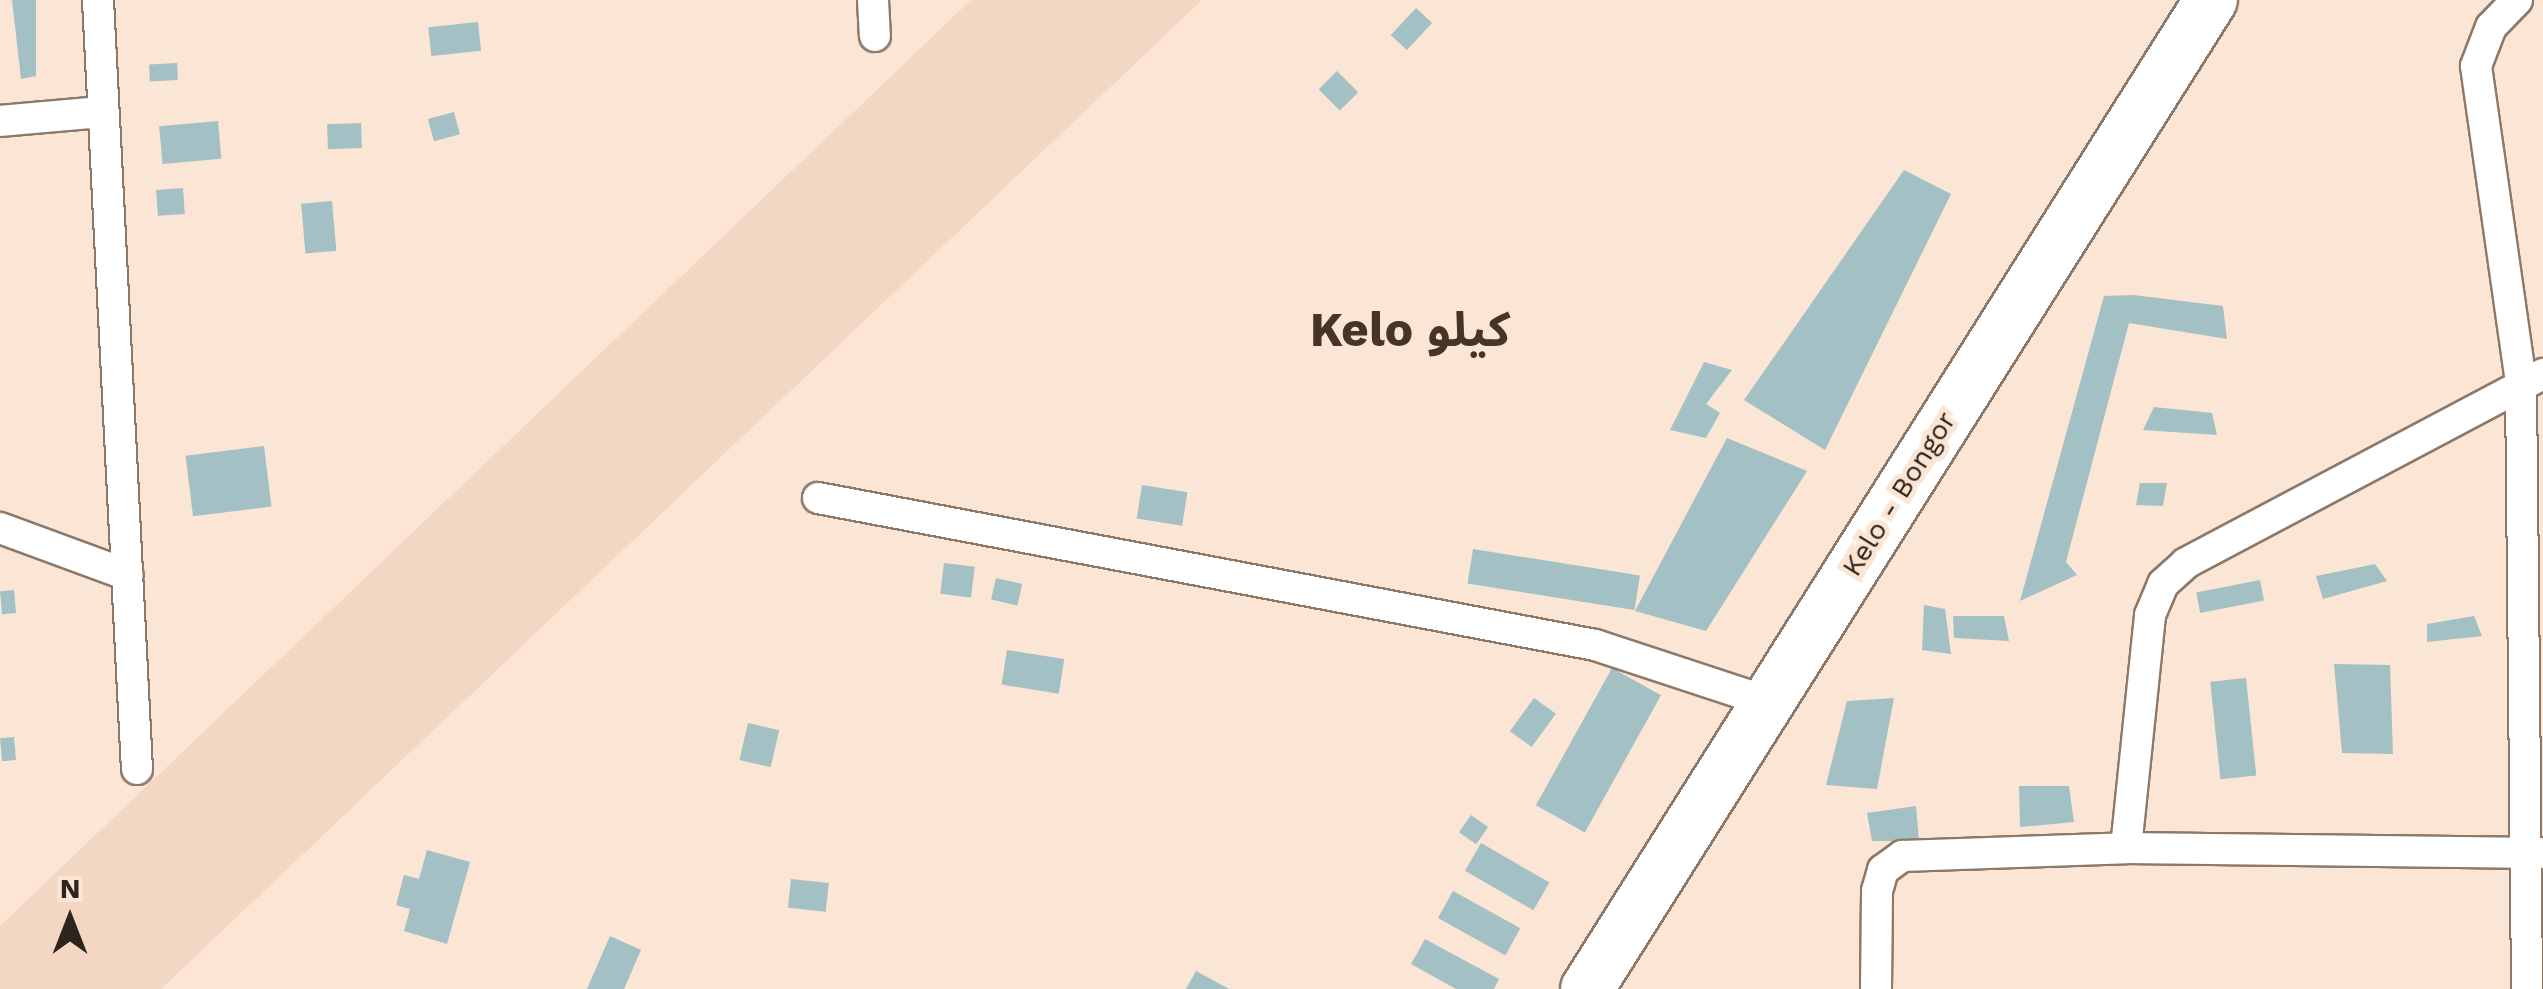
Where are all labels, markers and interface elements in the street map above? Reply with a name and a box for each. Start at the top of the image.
district label: Kelo كيلو [1310,301,1510,359]
street label: Kelo - Bongor [1835,406,1963,582]
north arrow [20,869,120,969]
text: N [60,872,80,905]

